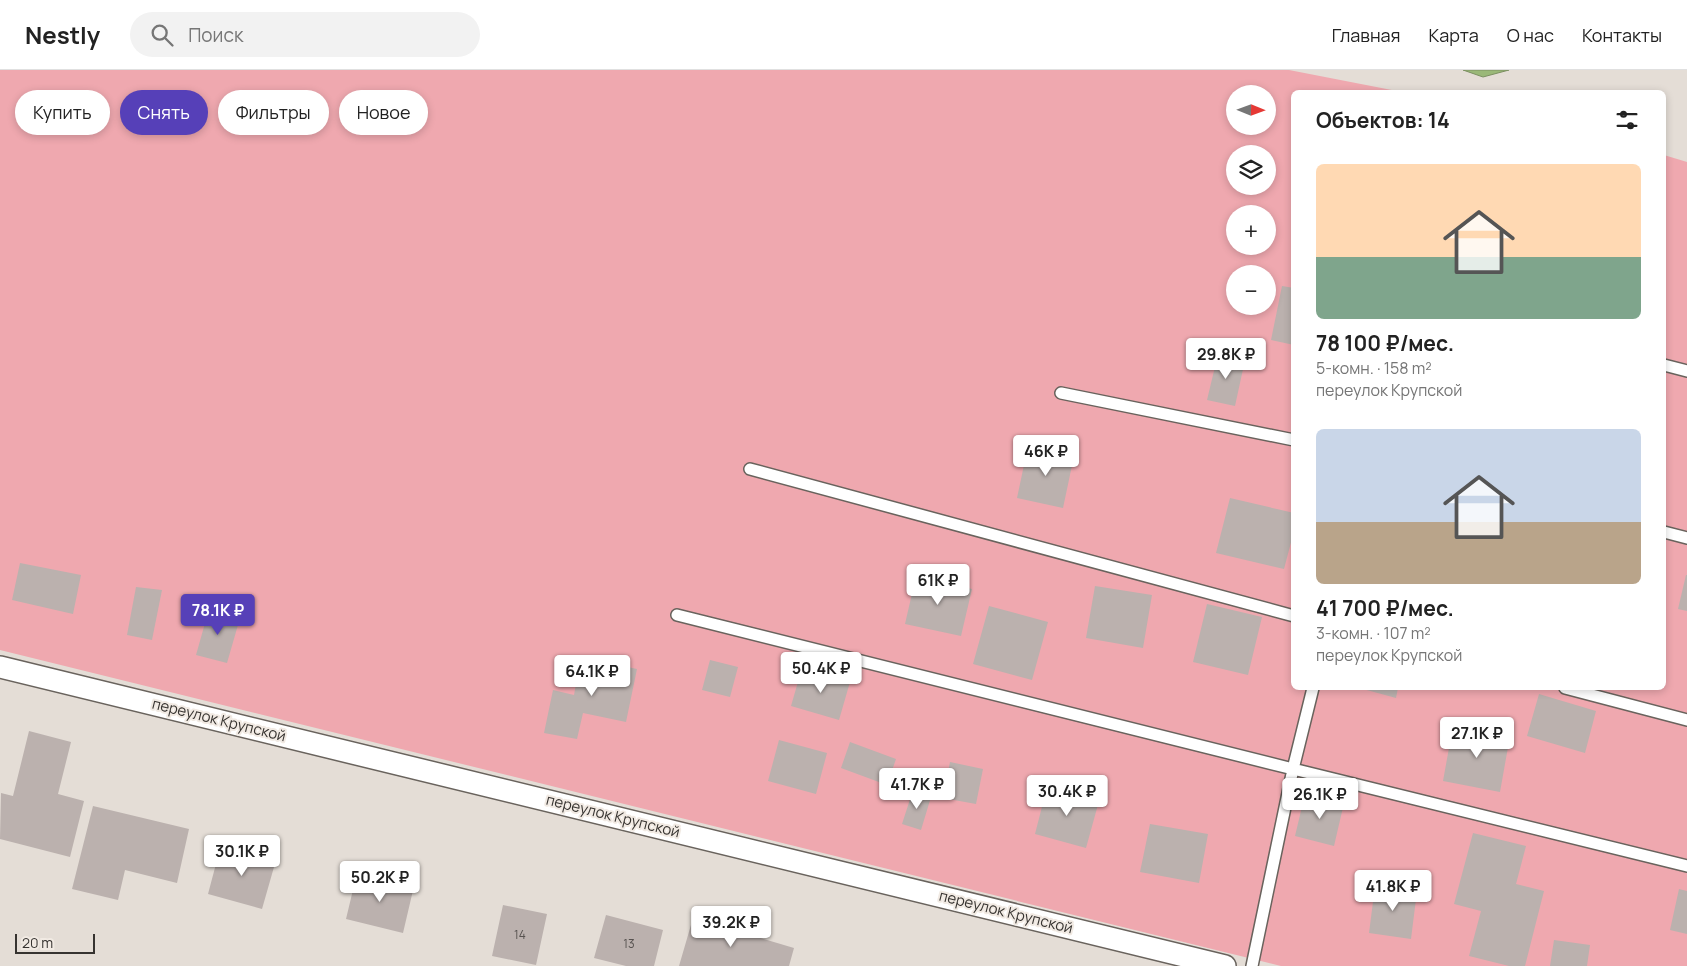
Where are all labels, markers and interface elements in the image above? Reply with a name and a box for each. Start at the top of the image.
search box [130,12,480,57]
text: Nestly [25,18,100,51]
icon: search [148,21,176,49]
text: Поиск [188,22,243,48]
text: Главная [1332,23,1401,47]
text: Карта [1429,23,1479,47]
text: О нас [1507,23,1554,47]
text: Контакты [1582,23,1662,47]
north arrow [1226,85,1276,135]
map controls [1226,85,1276,315]
chip: Купить [15,90,110,135]
chip: Снять [120,90,208,135]
chip: Фильтры [218,90,329,135]
chip: Новое [339,90,428,135]
text: Объектов: 14 [1316,106,1450,134]
icon: filters [1613,106,1641,134]
button: layers [1226,145,1276,195]
icon: home [1434,197,1524,287]
button: + [1226,205,1276,255]
button: − [1226,265,1276,315]
text: 78 100 ₽/мес. [1316,329,1454,357]
pin: 29.8K ₽ [1180,338,1272,380]
text: 29.8K ₽ [1197,343,1255,365]
text: 5-комн. · 158 m² [1316,357,1432,379]
text: переулок Крупской [1316,379,1462,401]
pin: 46K ₽ [1011,434,1081,477]
text: 46K ₽ [1024,440,1068,462]
icon: home [1434,462,1524,552]
pin: 61K ₽ [903,564,973,606]
text: 61K ₽ [918,569,958,591]
pin: 78.1K ₽ [172,594,264,636]
text: 41 700 ₽/мес. [1316,594,1454,622]
text: 78.1K ₽ [192,599,244,621]
text: 3-комн. · 107 m² [1316,622,1431,644]
text: переулок Крупской [1316,644,1462,666]
pin: 50.4K ₽ [775,652,867,694]
pin: 64.1K ₽ [546,654,638,697]
text: 50.4K ₽ [792,657,850,679]
text: 64.1K ₽ [565,660,619,682]
street label: переулок Крупской [150,693,288,746]
pin: 27.1K ₽ [1431,716,1523,759]
text: 27.1K ₽ [1451,722,1503,744]
pin: 41.7K ₽ [871,768,963,810]
text: 41.7K ₽ [890,773,944,795]
pin: 30.4K ₽ [1021,774,1113,817]
pin: 26.1K ₽ [1274,778,1366,820]
text: 30.4K ₽ [1038,780,1096,802]
text: 26.1K ₽ [1293,783,1347,805]
street label: переулок Крупской [544,789,682,842]
pin: 30.1K ₽ [196,834,288,877]
text: 30.1K ₽ [215,840,269,862]
pin: 50.2K ₽ [334,860,426,903]
text: 50.2K ₽ [351,866,409,888]
pin: 41.8K ₽ [1347,870,1439,912]
text: 41.8K ₽ [1366,875,1420,897]
street label: переулок Крупской [937,885,1075,938]
pin: 39.2K ₽ [685,906,777,948]
text: 39.2K ₽ [702,911,760,933]
house number: 14 [514,926,526,943]
scale bar [15,931,95,954]
text: 20 m [22,933,53,952]
house number: 13 [623,935,635,952]

